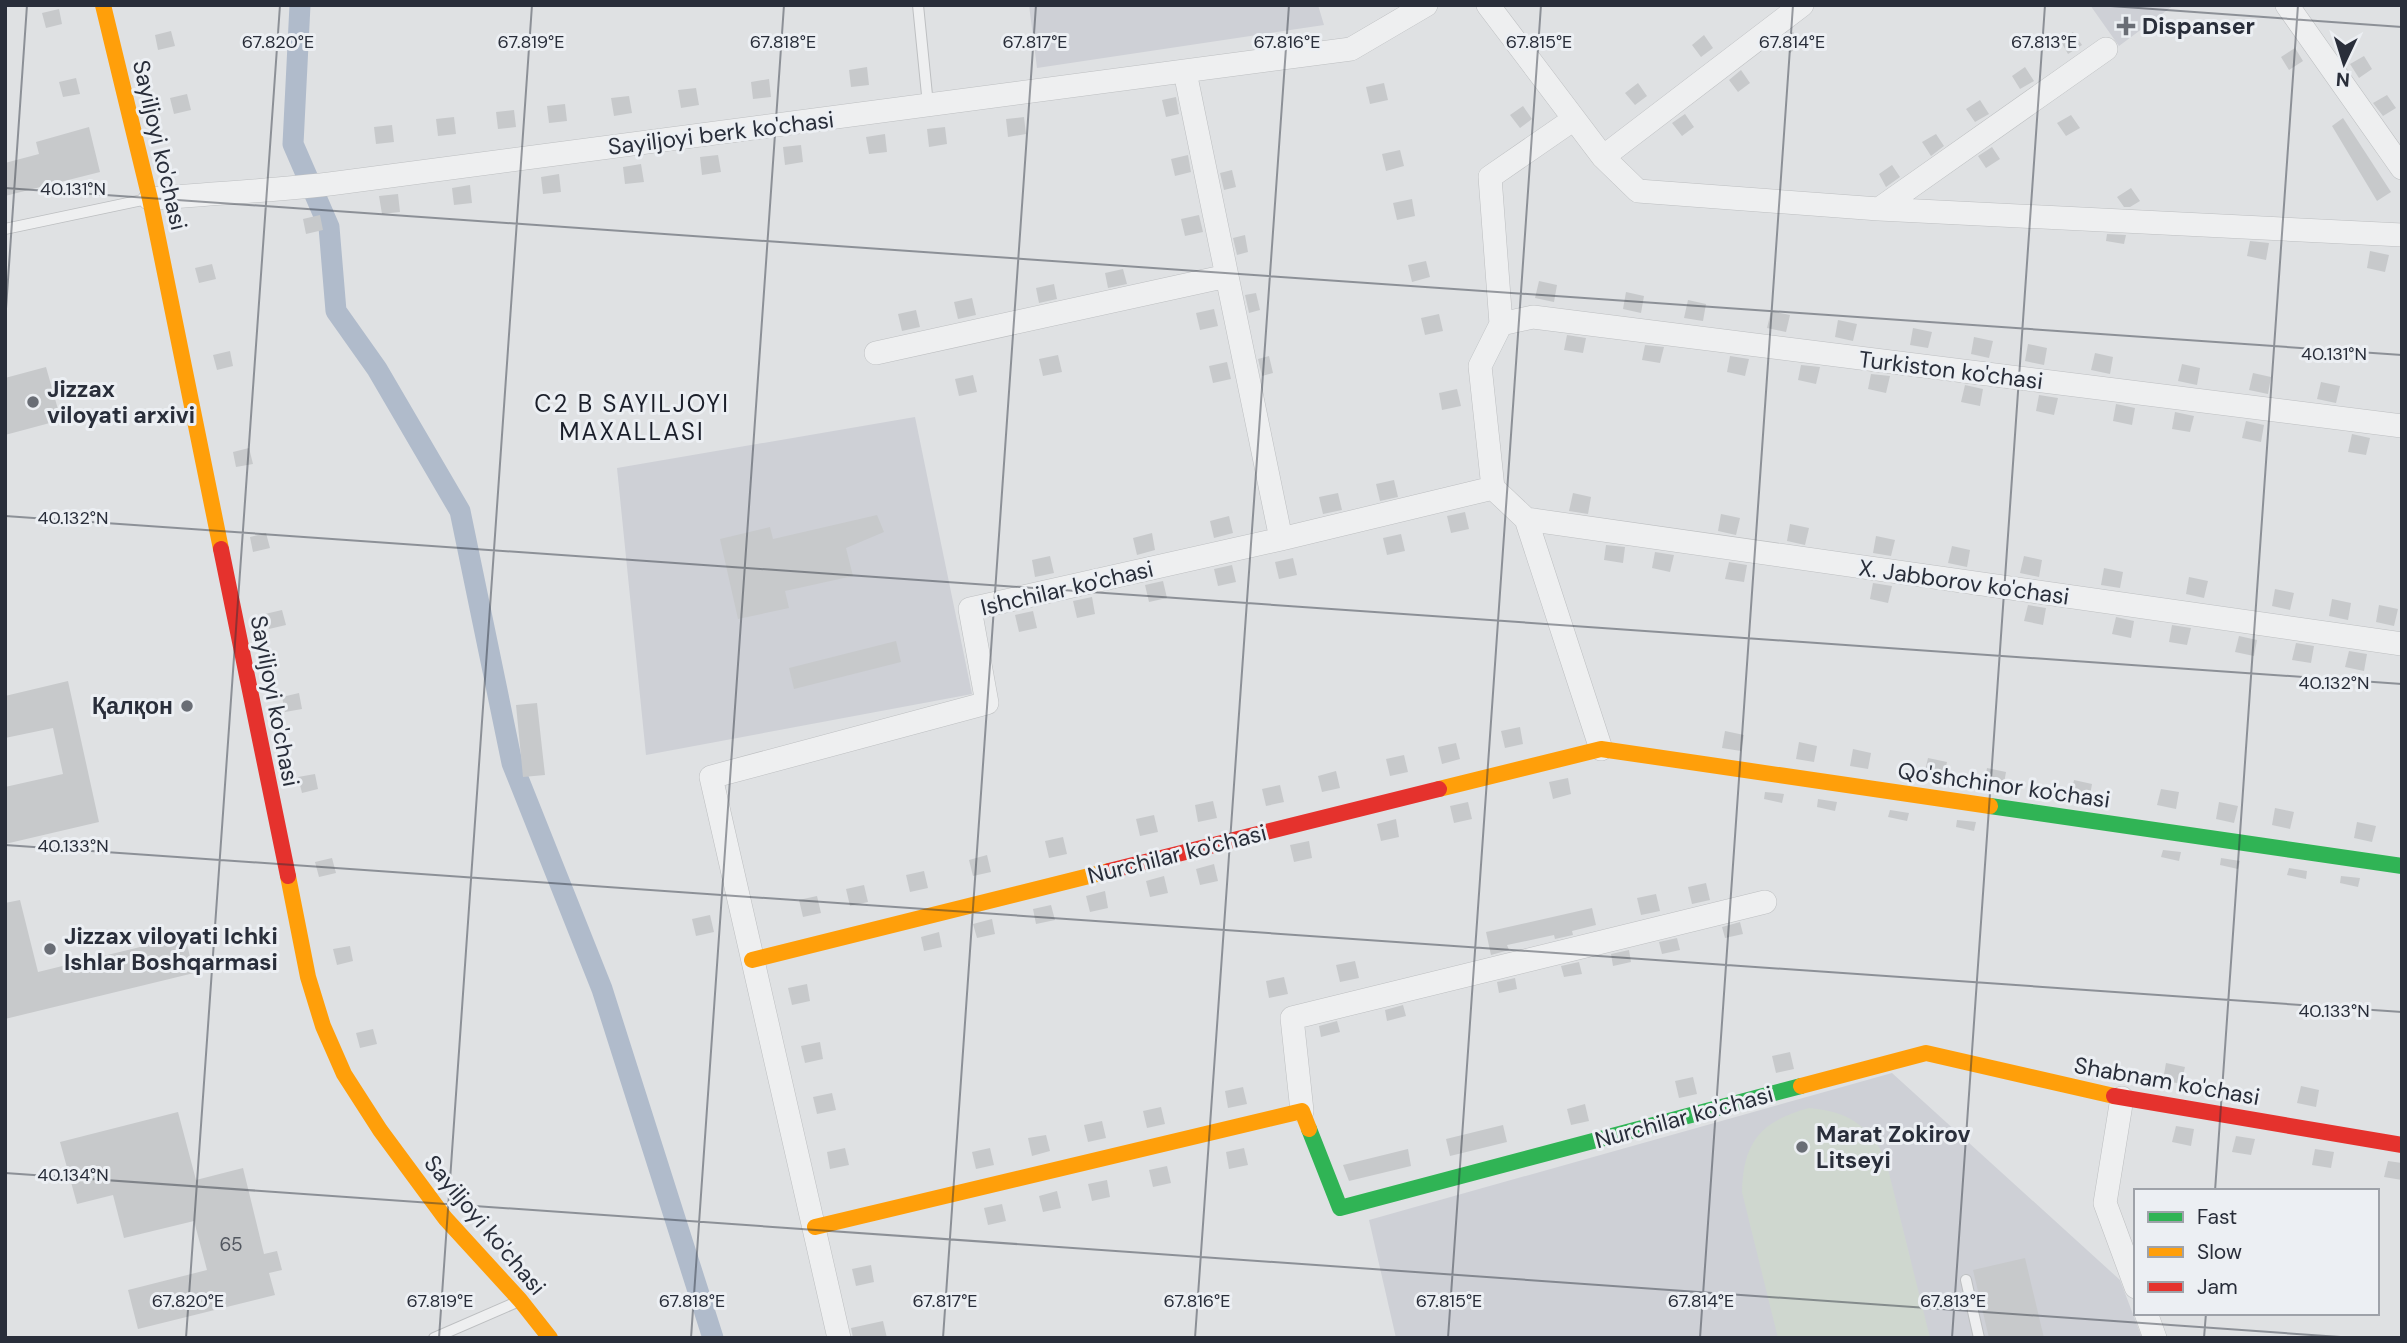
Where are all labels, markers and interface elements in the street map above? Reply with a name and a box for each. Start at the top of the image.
place label: Dispanser [2142,11,2255,41]
marker: Dispanser [2116,16,2136,36]
north arrow [2309,28,2379,98]
text: 67.820°E [242,30,314,54]
text: 67.819°E [498,30,564,54]
text: 67.818°E [750,30,816,54]
text: 67.817°E [1002,30,1068,54]
text: 67.816°E [1254,30,1320,54]
text: 67.815°E [1506,30,1572,54]
text: 67.814°E [1759,30,1825,54]
text: 67.813°E [2011,30,2077,54]
street label: Sayiljoyi ko'chasi [126,57,194,233]
text: N [2335,67,2351,92]
street label: Sayiljoyi berk ko'chasi [606,104,836,162]
text: 40.131°N [40,177,106,201]
text: 40.131°N [2301,342,2367,366]
street label: Turkiston ko'chasi [1857,344,2045,396]
place label: Jizzax viloyati arxivi [47,374,195,430]
district label: C2 B SAYILJOYI MAXALLASI [534,388,730,447]
marker: Jizzax viloyati arxivi [25,394,41,410]
text: 40.132°N [38,506,108,530]
street label: X. Jabborov ko'chasi [1857,552,2071,612]
street label: Ishchilar ko'chasi [978,554,1156,622]
street label: Sayiljoyi ko'chasi [244,613,306,789]
text: 40.132°N [2299,671,2369,695]
place label: Қалқон [92,691,173,721]
marker: Қалқон [179,698,195,714]
street label: Qo'shchinor ko'chasi [1896,755,2112,815]
street label: Nurchilar ko'chasi [1084,817,1270,891]
text: 40.133°N [37,834,109,858]
place label: Jizzax viloyati Ichki Ishlar Boshqarmasi [64,921,278,977]
marker: Jizzax viloyati Ichki Ishlar Boshqarmasi [42,941,58,957]
text: 40.133°N [2298,999,2370,1023]
street label: Shabnam ko'chasi [2072,1050,2262,1112]
street label: Nurchilar ko'chasi [1592,1079,1776,1155]
place label: Marat Zokirov Litseyi [1816,1119,1971,1175]
marker: Marat Zokirov Litseyi [1794,1139,1810,1155]
street label: Sayiljoyi ko'chasi [418,1149,552,1301]
text: 40.134°N [37,1163,109,1187]
legend [2134,1189,2379,1315]
text: Fast [2197,1203,2237,1231]
house number: 65 [219,1232,243,1257]
text: Slow [2197,1238,2242,1266]
text: Jam [2197,1273,2238,1301]
text: 67.820°E [152,1289,224,1313]
text: 67.819°E [407,1289,473,1313]
text: 67.818°E [659,1289,725,1313]
text: 67.817°E [912,1289,978,1313]
text: 67.816°E [1164,1289,1230,1313]
text: 67.815°E [1416,1289,1482,1313]
text: 67.814°E [1668,1289,1734,1313]
text: 67.813°E [1920,1289,1986,1313]

